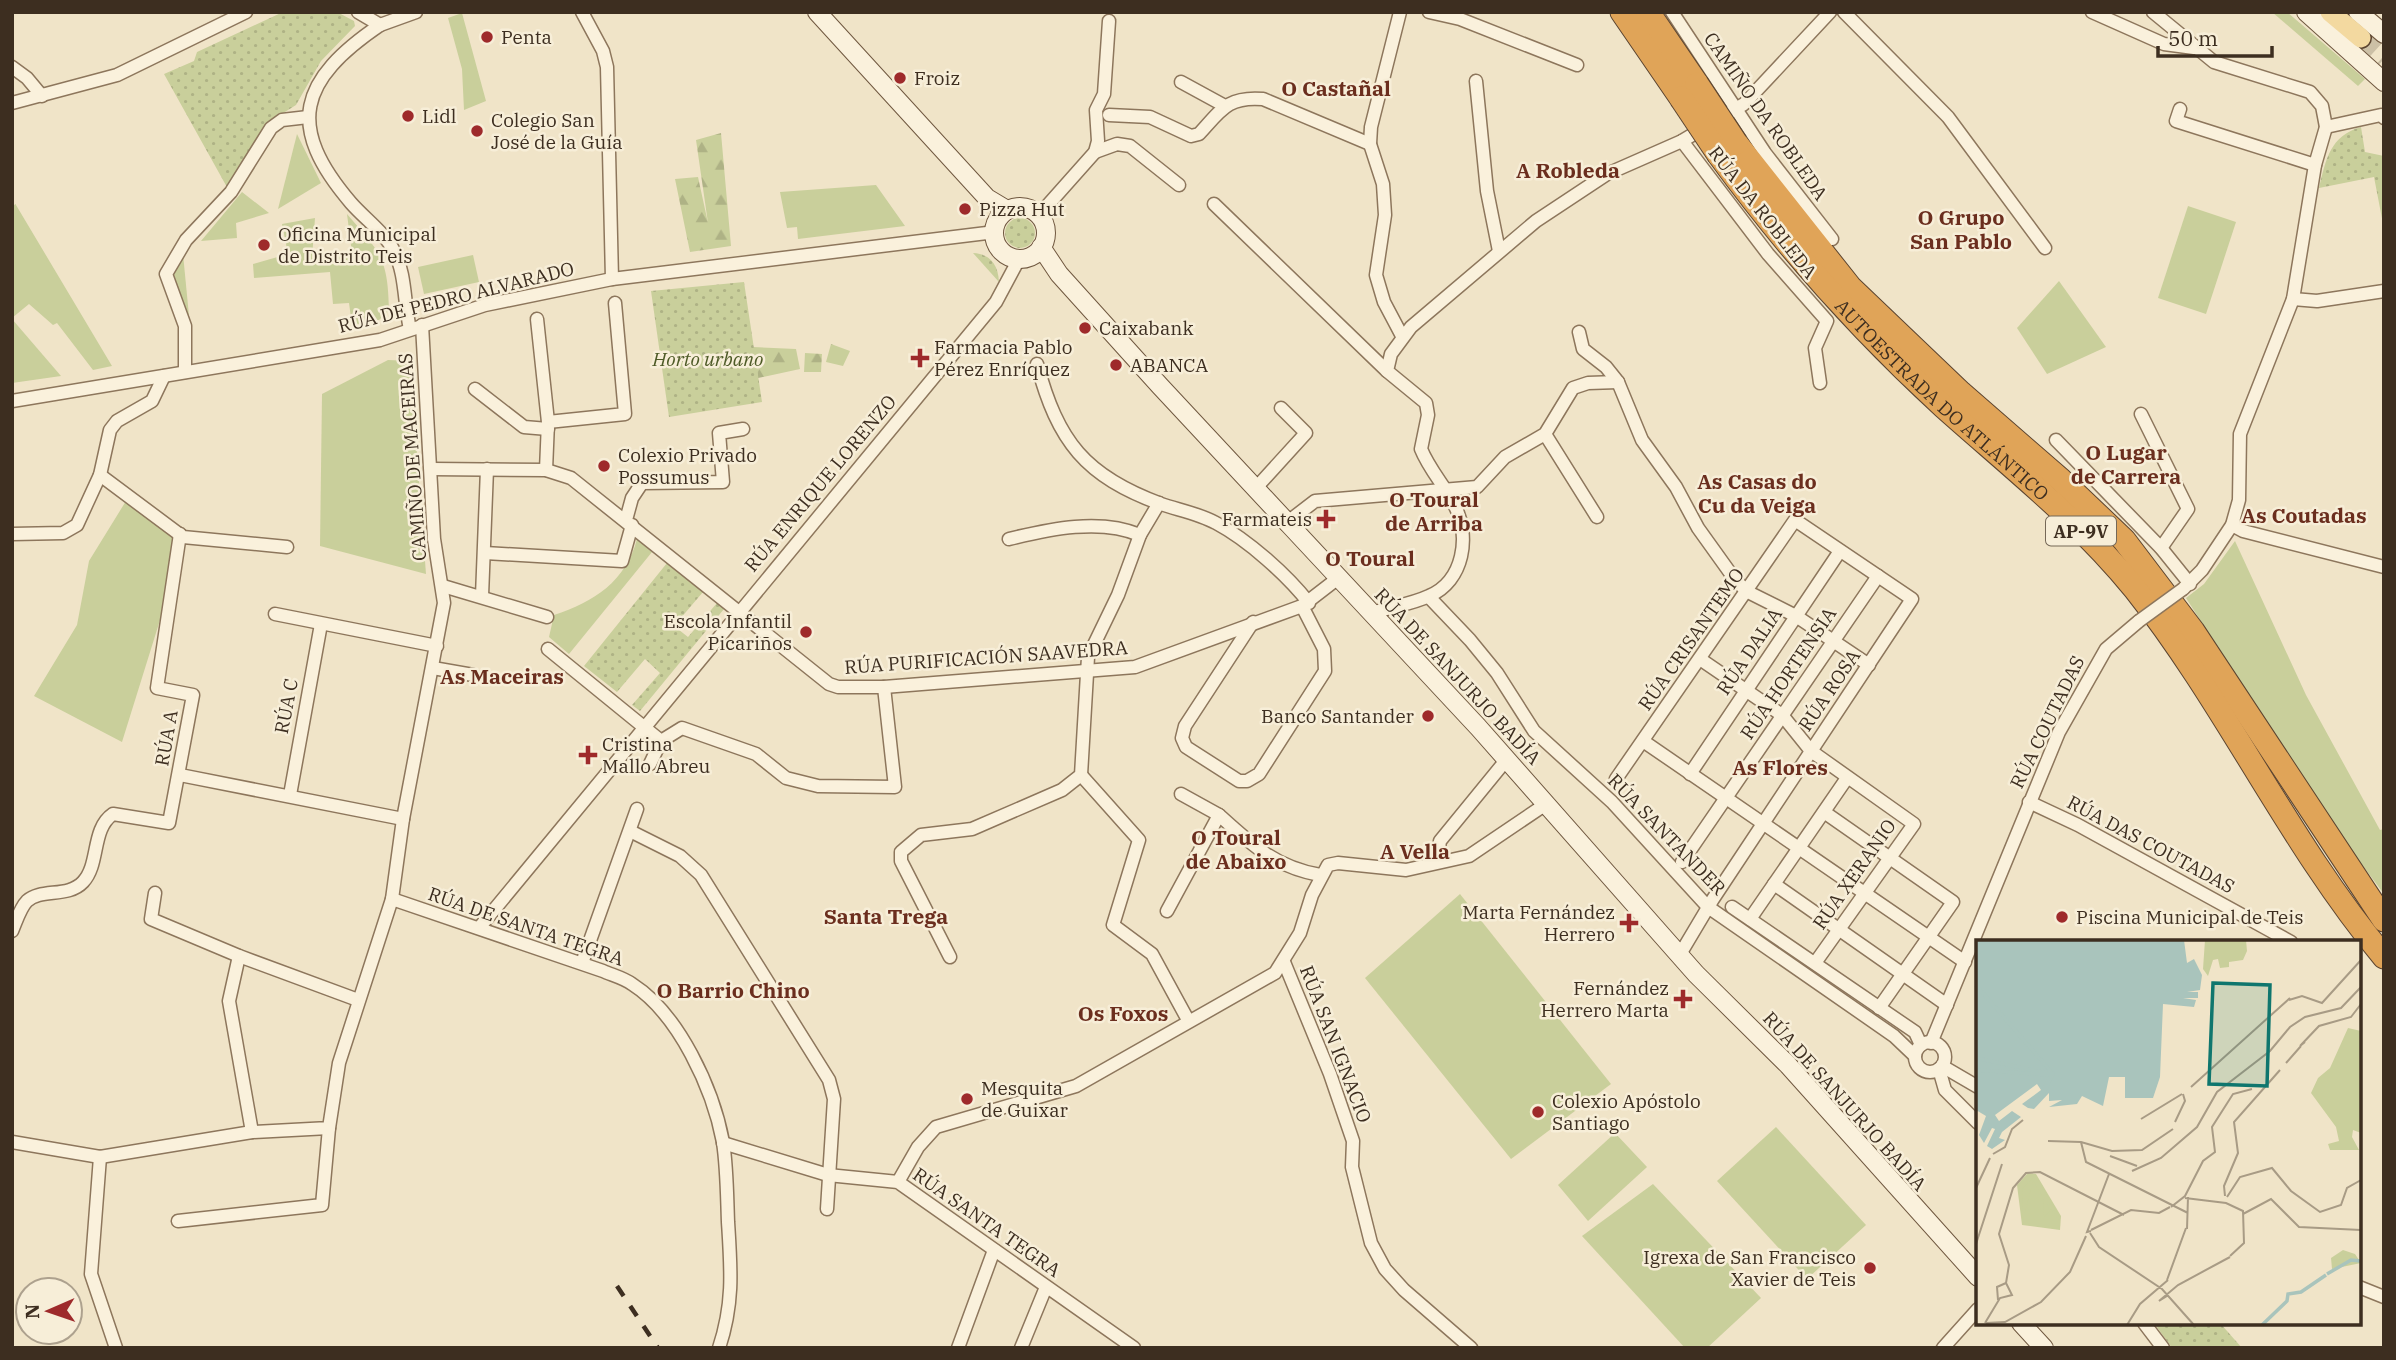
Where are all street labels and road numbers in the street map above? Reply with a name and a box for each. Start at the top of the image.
street label: CAMIÑO DA ROBLEDA [1699,27,1833,205]
street label: RÚA DA ROBLEDA [1704,141,1822,283]
street label: RÚA DE PEDRO ALVARADO [336,256,576,338]
street label: AUTOESTRADA DO ATLÁNTICO [1830,294,2054,506]
street label: CAMIÑO DE MACEIRAS [393,352,431,562]
street label: RÚA ENRIQUE LORENZO [739,390,901,576]
road number: AP-9V [2046,516,2116,546]
street label: RÚA CRISANTEMO [1633,563,1749,715]
street label: RÚA DE SANJURJO BADÍA [1370,583,1546,769]
street label: RÚA HORTENSIA [1735,602,1841,744]
street label: RÚA DALIA [1711,603,1787,699]
street label: RÚA PURIFICACIÓN SAAVEDRA [844,635,1128,679]
street label: RÚA ROSA [1793,644,1865,736]
street label: RÚA COUTADAS [2005,652,2089,792]
street label: RÚA C [269,676,303,736]
street label: RÚA A [149,708,183,768]
street label: RÚA SANTANDER [1603,768,1731,900]
street label: RÚA DAS COUTADAS [2063,790,2239,898]
street label: RÚA XERANIO [1807,814,1901,934]
street label: RÚA DE SANTA TEGRA [425,881,627,971]
street label: RÚA SAN IGNACIO [1295,962,1377,1126]
street label: RÚA DE SANJURJO BADÍA [1758,1006,1932,1196]
street label: RÚA SANTA TEGRA [908,1162,1066,1282]

